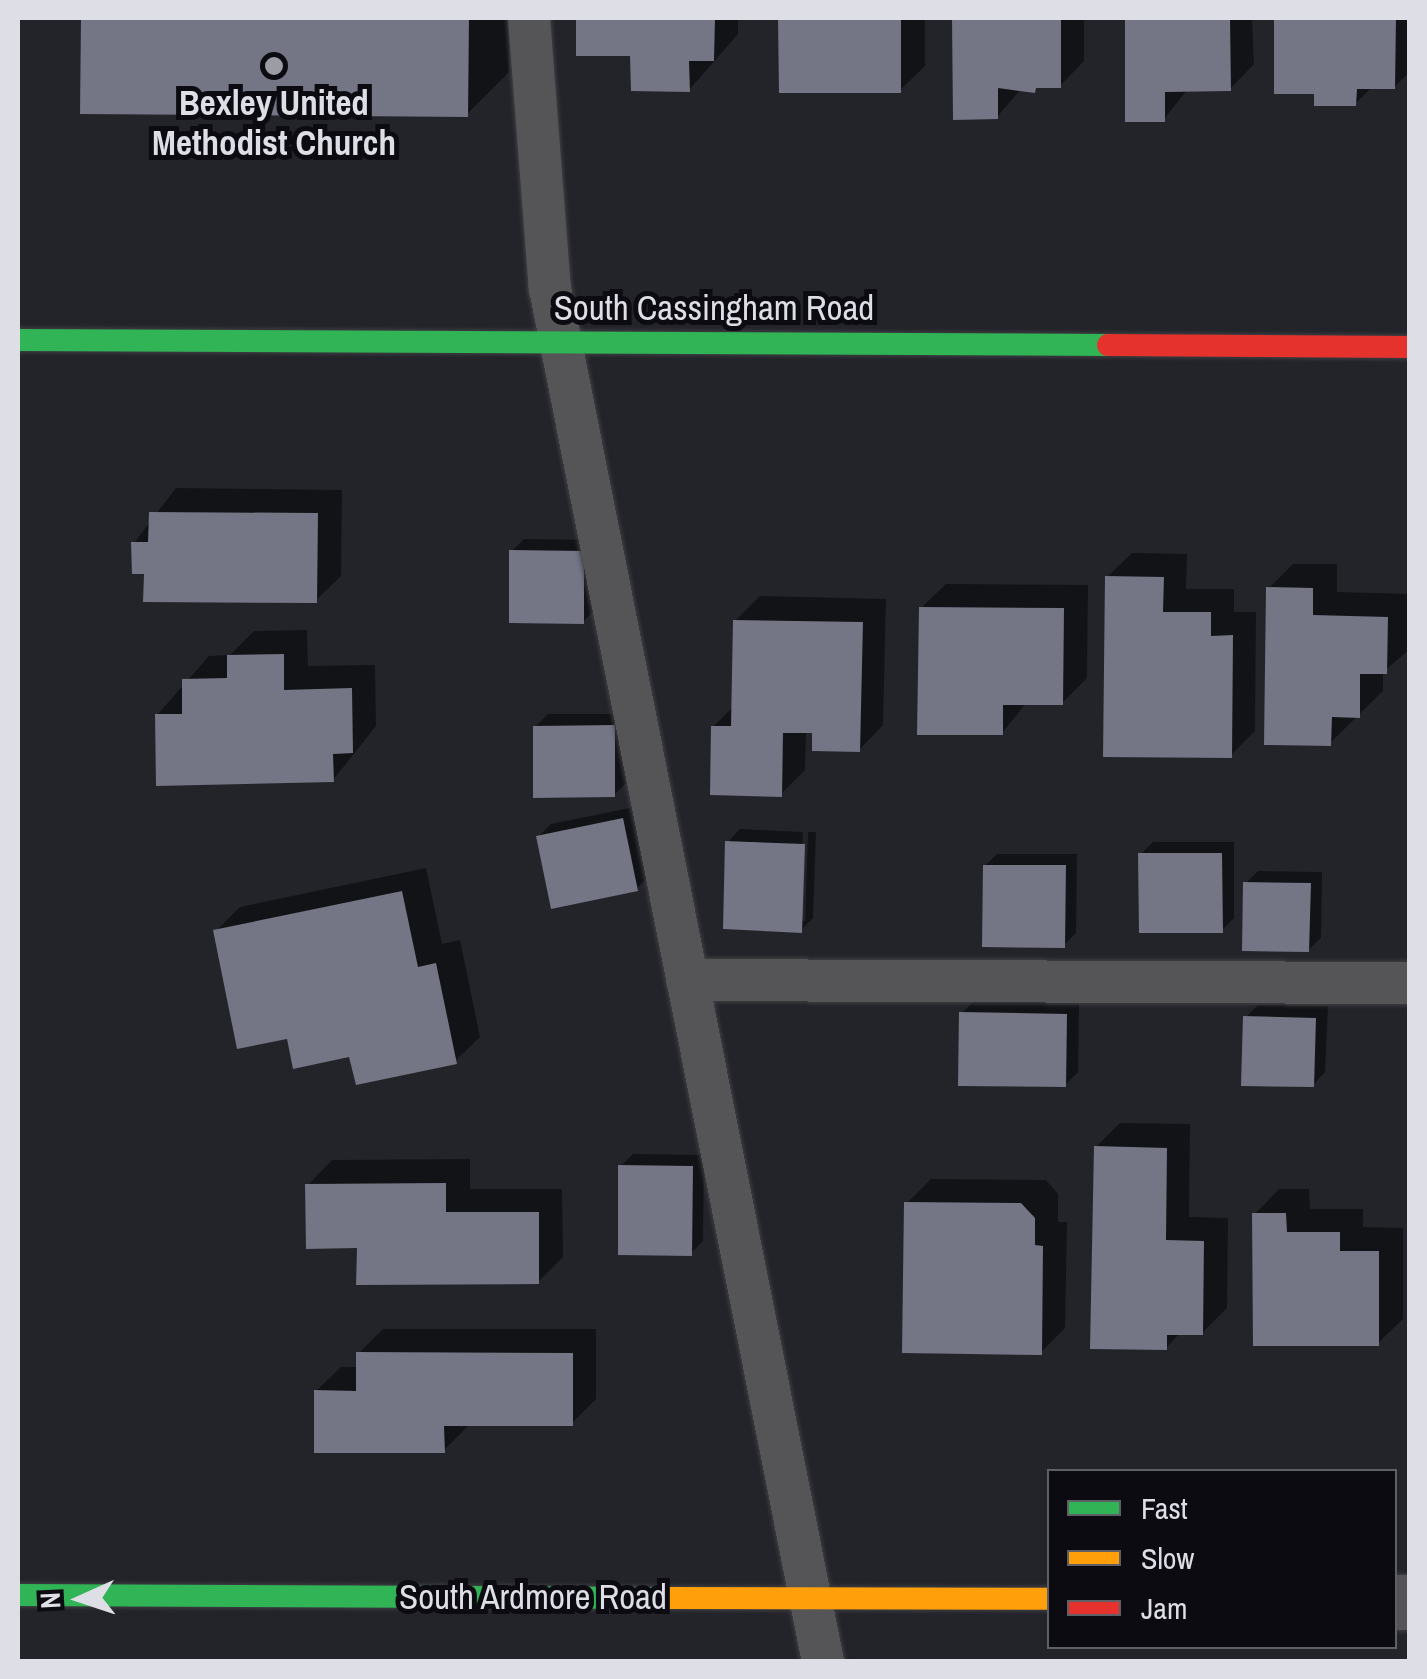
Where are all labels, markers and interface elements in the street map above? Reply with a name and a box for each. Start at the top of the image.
marker: Bexley United Methodist Church [263,55,285,77]
place label: Bexley United Methodist Church [152,82,396,164]
street label: South Cassingham Road [554,287,874,329]
legend [1047,1469,1397,1649]
text: Fast [1141,1488,1188,1528]
text: Slow [1141,1538,1194,1578]
north arrow [30,1549,130,1649]
street label: South Ardmore Road [398,1576,668,1618]
text: Jam [1141,1588,1187,1628]
text: N [31,1591,69,1610]

